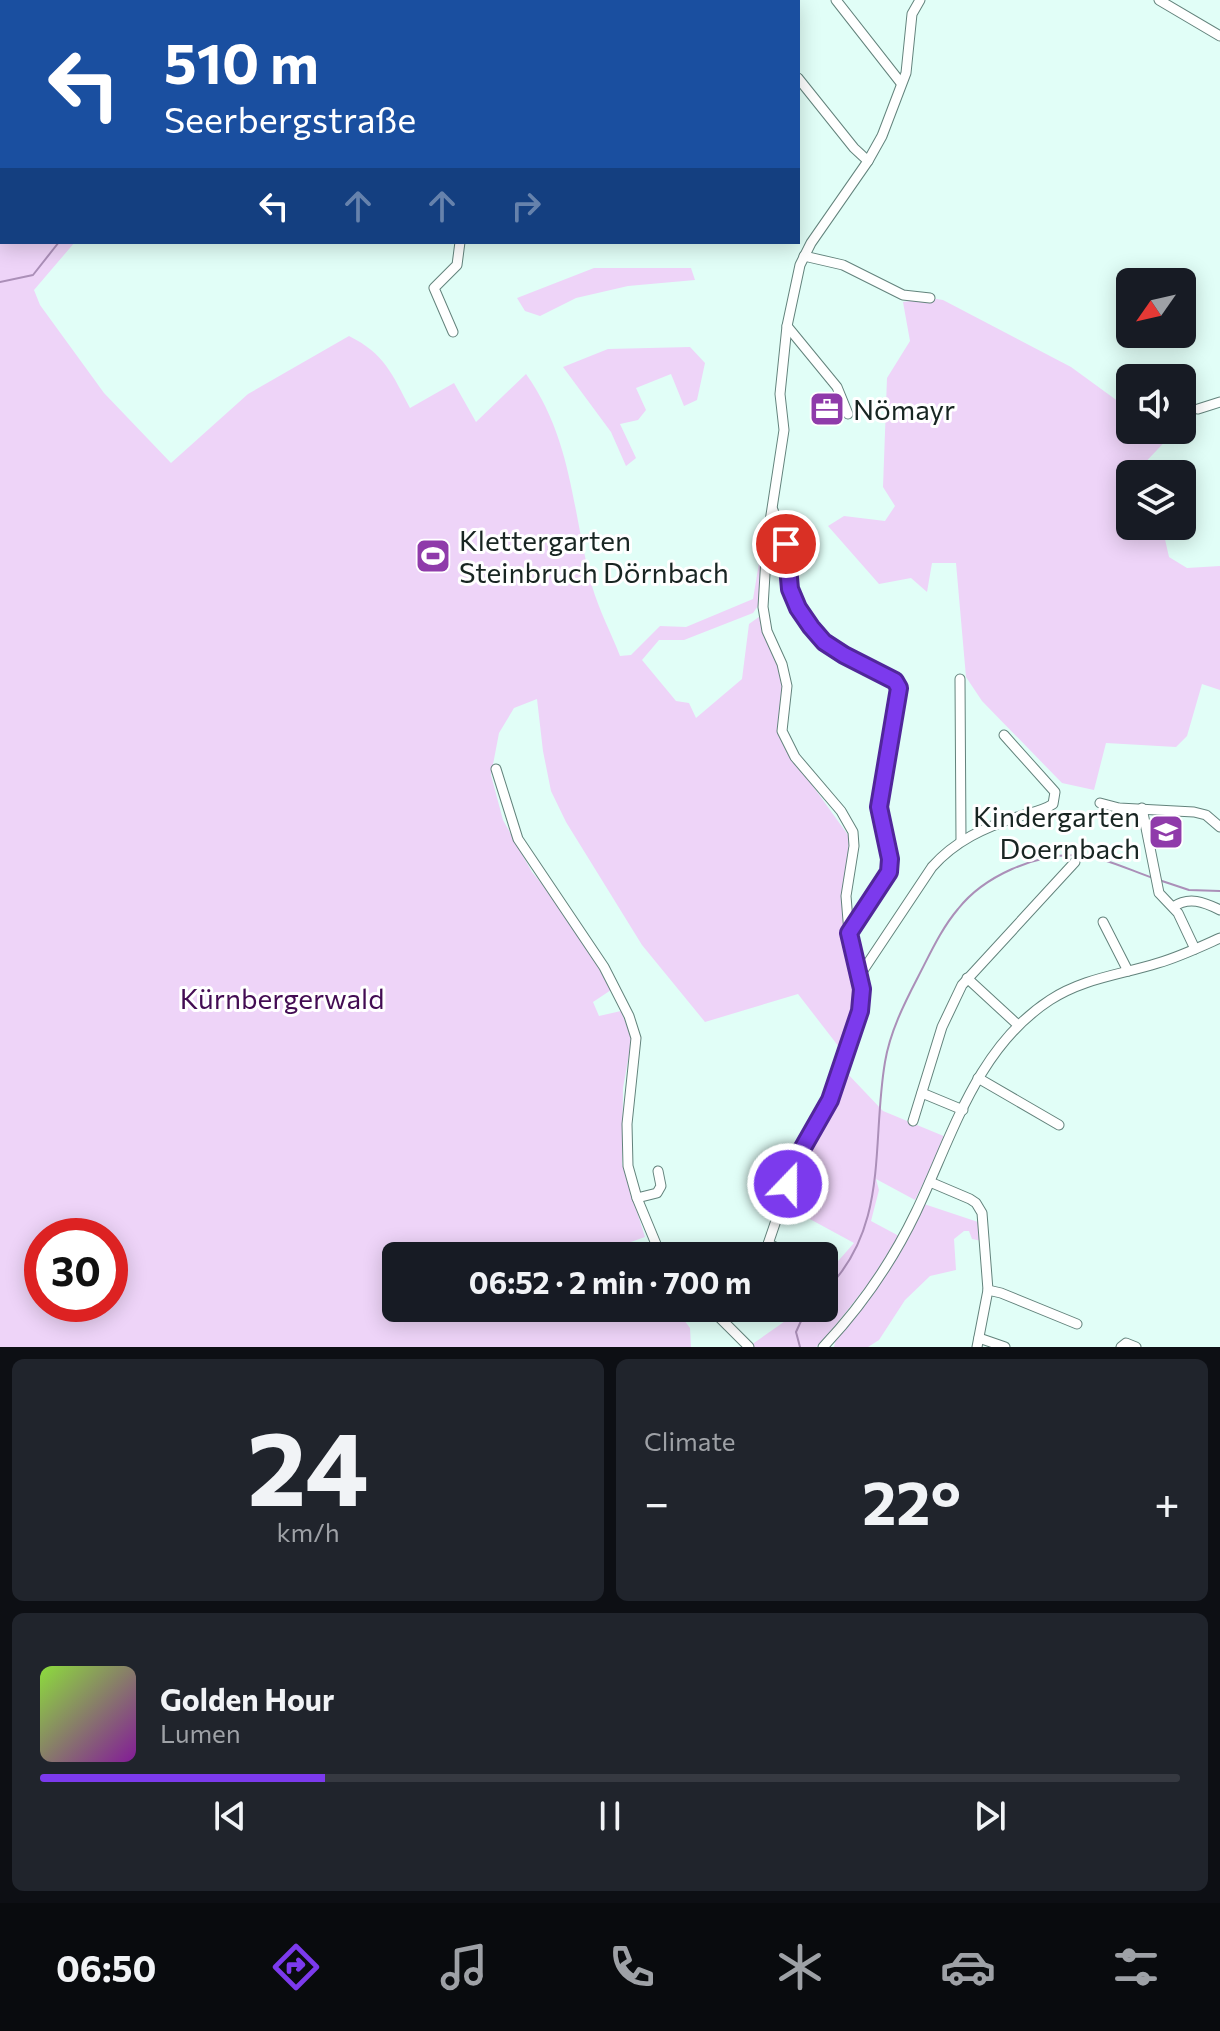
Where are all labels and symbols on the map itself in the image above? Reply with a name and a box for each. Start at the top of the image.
north arrow [1116,268,1196,348]
office icon: Nömayr [808,390,846,428]
place label: Nömayr [853,392,955,426]
pin [752,510,820,578]
place label: Klettergarten Steinbruch Dörnbach [459,523,729,589]
sports icon: Klettergarten Steinbruch Dörnbach [414,537,452,575]
place label: Kindergarten Doernbach [973,799,1140,865]
school or university icon: Kindergarten Doernbach [1147,813,1185,851]
park label: Kürnbergerwald [180,981,384,1015]
position arrow [746,1142,830,1226]
speed limit sign: 30 [24,1218,128,1322]

